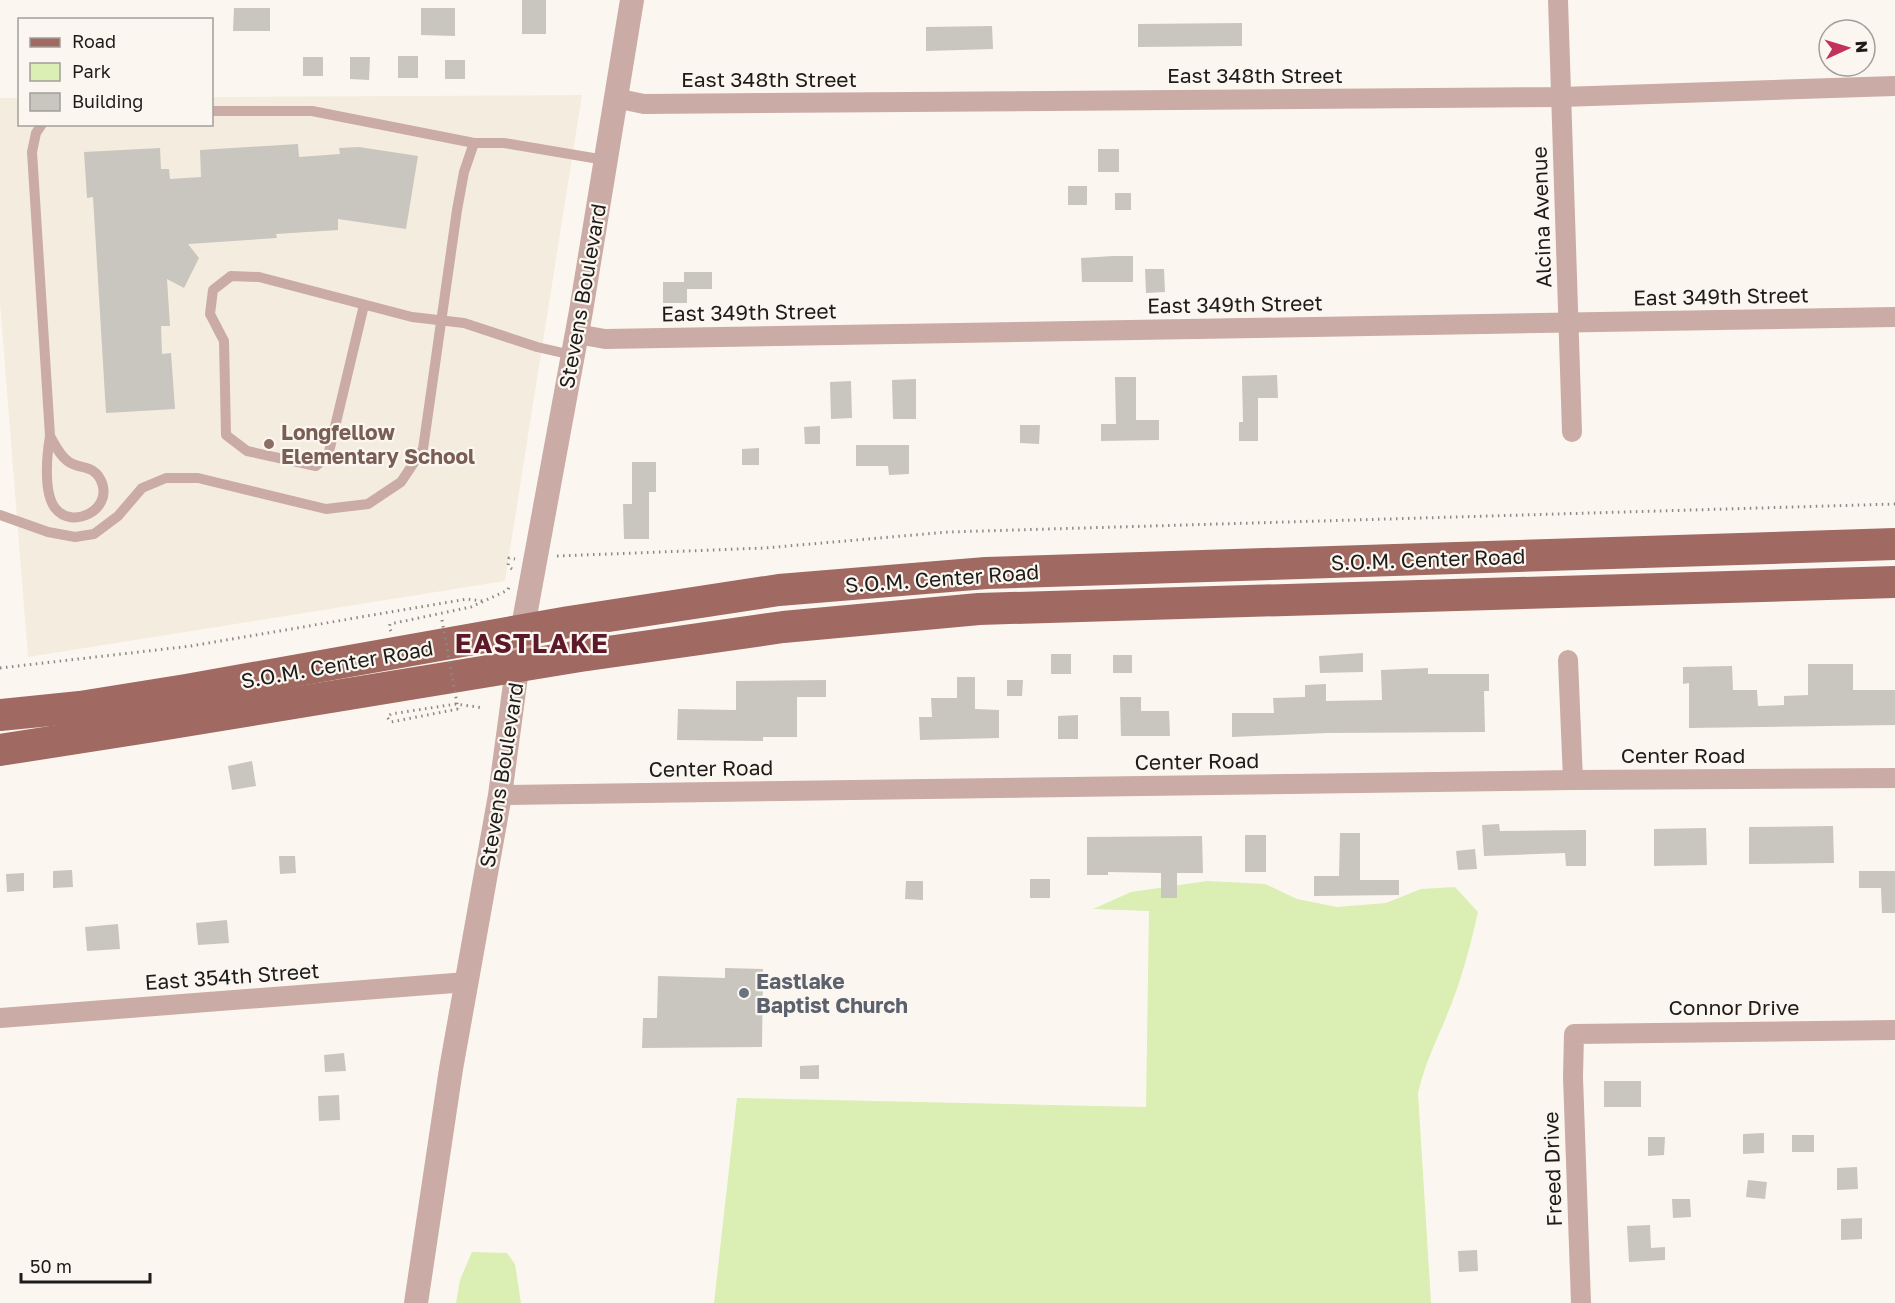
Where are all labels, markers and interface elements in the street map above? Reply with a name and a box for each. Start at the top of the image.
legend [18,18,213,126]
north arrow [1817,18,1877,78]
text: Road [72,30,116,52]
text: N [1852,40,1872,54]
text: Park [72,60,111,82]
street label: East 348th Street [1167,62,1343,88]
street label: East 348th Street [681,66,857,92]
text: Building [72,90,143,112]
street label: Alcina Avenue [1526,146,1556,288]
street label: Stevens Boulevard [553,201,611,391]
street label: East 349th Street [1633,281,1809,311]
street label: East 349th Street [1147,289,1323,319]
street label: East 349th Street [661,297,837,327]
place label: Longfellow Elementary School [281,419,475,469]
marker: Longfellow Elementary School [262,437,276,451]
street label: S.O.M. Center Road [1330,543,1526,575]
street label: S.O.M. Center Road [844,558,1040,598]
district label: EASTLAKE [455,627,609,659]
street label: S.O.M. Center Road [239,634,435,694]
street label: Stevens Boulevard [473,680,529,870]
street label: Center Road [1621,742,1745,768]
street label: Center Road [1134,747,1260,775]
street label: Center Road [648,754,774,782]
street label: East 354th Street [144,957,320,995]
place label: Eastlake Baptist Church [756,968,908,1018]
marker: Eastlake Baptist Church [737,986,751,1000]
street label: Connor Drive [1669,994,1799,1020]
street label: Freed Drive [1537,1111,1567,1227]
scale bar [21,1246,150,1284]
text: 50 m [30,1255,72,1277]

